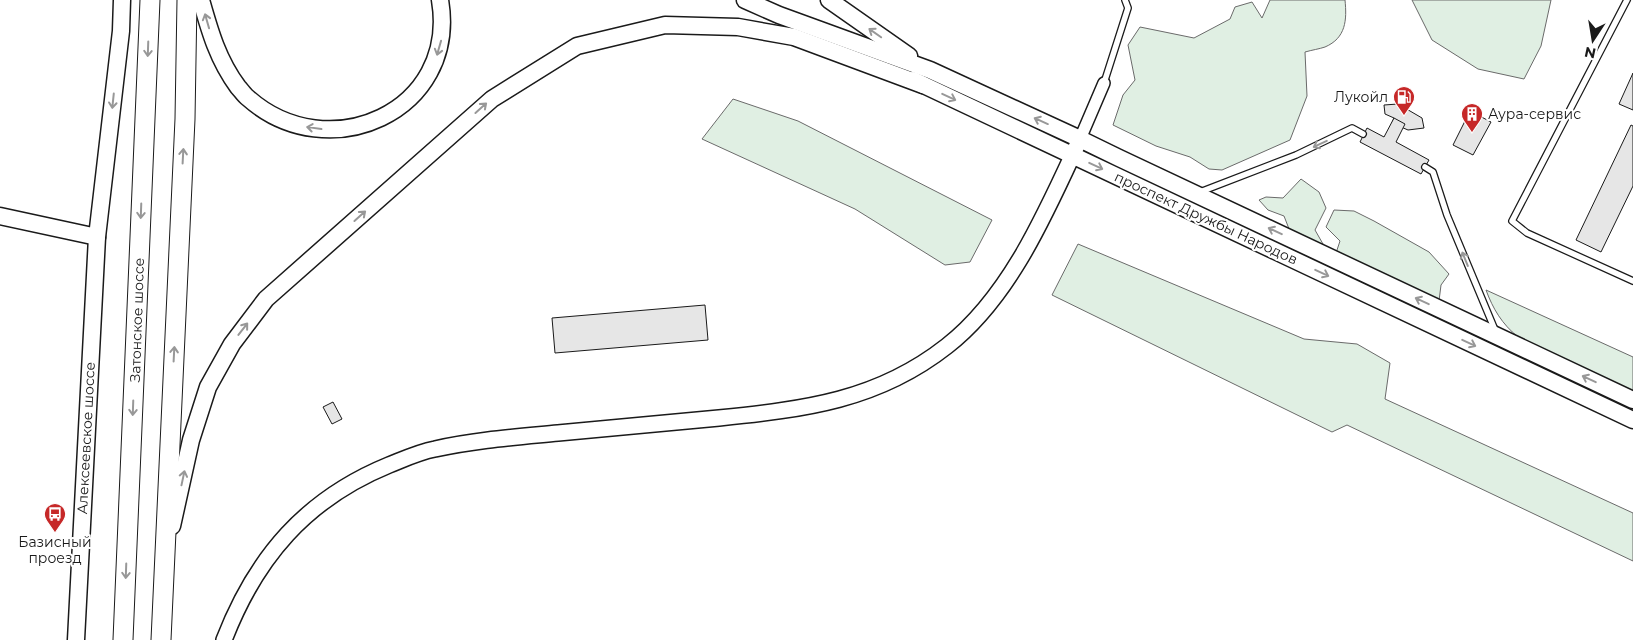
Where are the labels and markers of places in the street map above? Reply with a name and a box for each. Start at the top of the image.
fuel station icon: Лукойл [1392,85,1416,116]
place label: Лукойл [1334,88,1388,106]
building icon: Аура-сервис [1460,102,1484,133]
place label: Аура-сервис [1488,105,1581,123]
bus stop icon: Базисный проезд [43,502,67,533]
place label: Базисный проезд [18,533,92,567]

